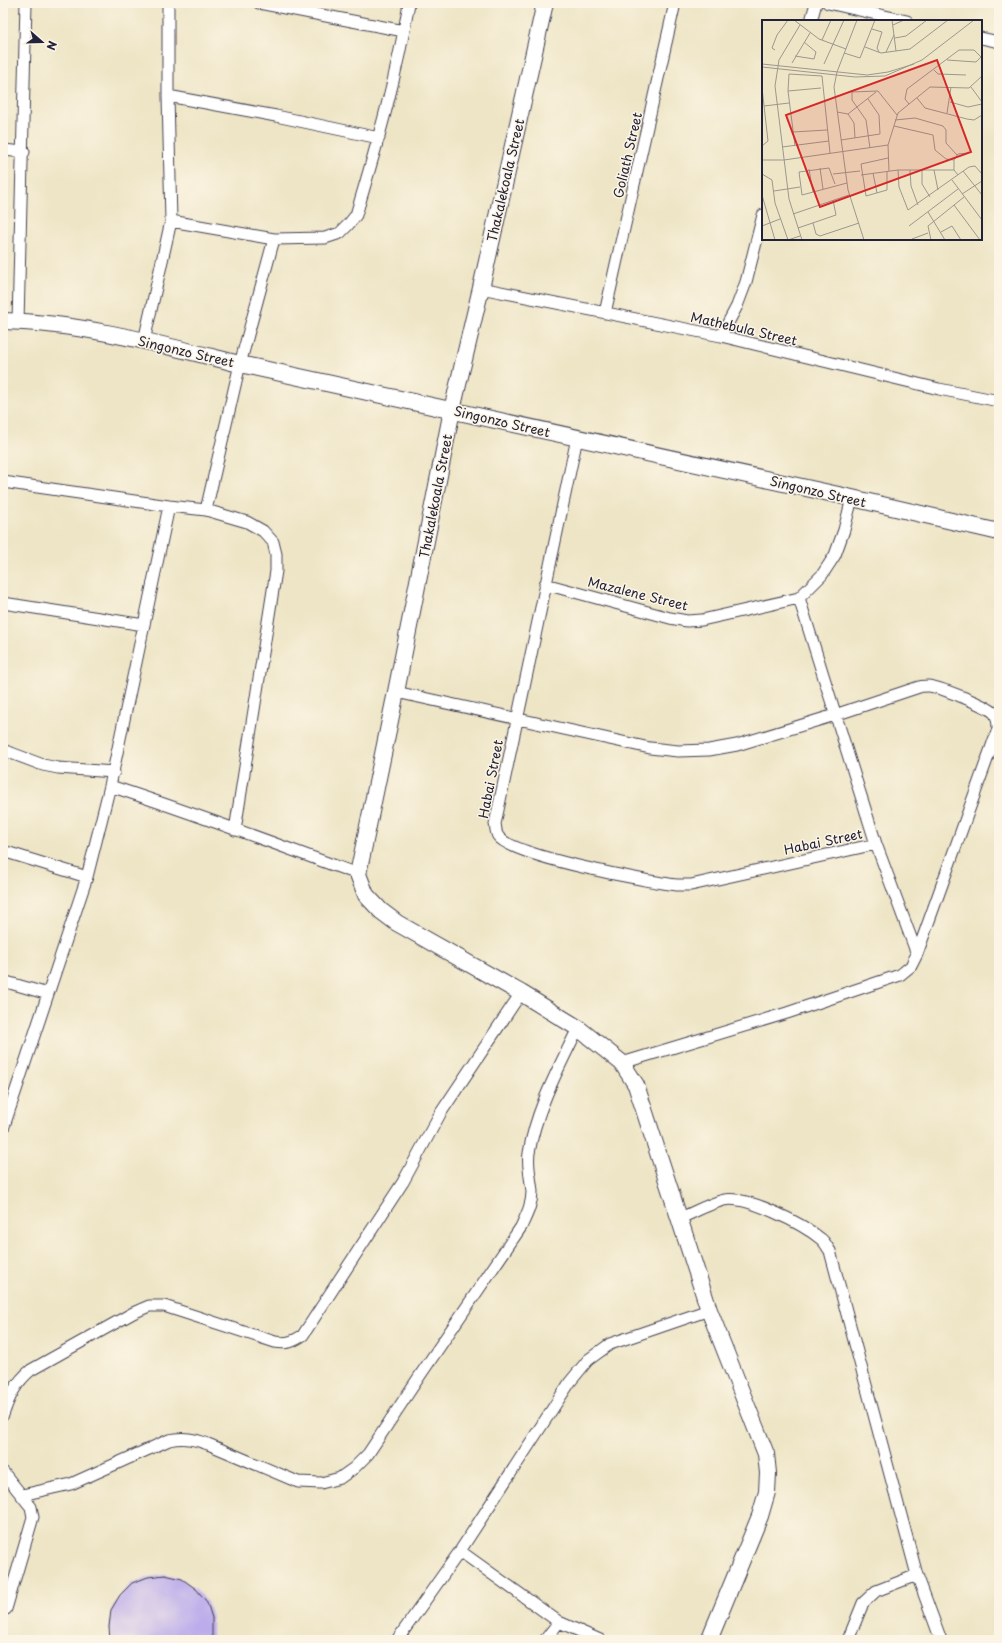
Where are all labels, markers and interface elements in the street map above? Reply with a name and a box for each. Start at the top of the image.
inset map [762,20,982,240]
north arrow [22,22,62,62]
text: N [42,39,61,53]
street label: Goliath Street [608,110,646,200]
street label: Thakalekoala Street [482,117,528,243]
street label: Mathebula Street [689,307,799,349]
street label: Singonzo Street [136,331,236,371]
street label: Singonzo Street [452,401,552,441]
street label: Thakalekoala Street [414,433,456,559]
street label: Singonzo Street [768,471,868,511]
street label: Mazalene Street [586,571,690,615]
street label: Habai Street [473,738,507,820]
street label: Habai Street [782,823,864,859]

